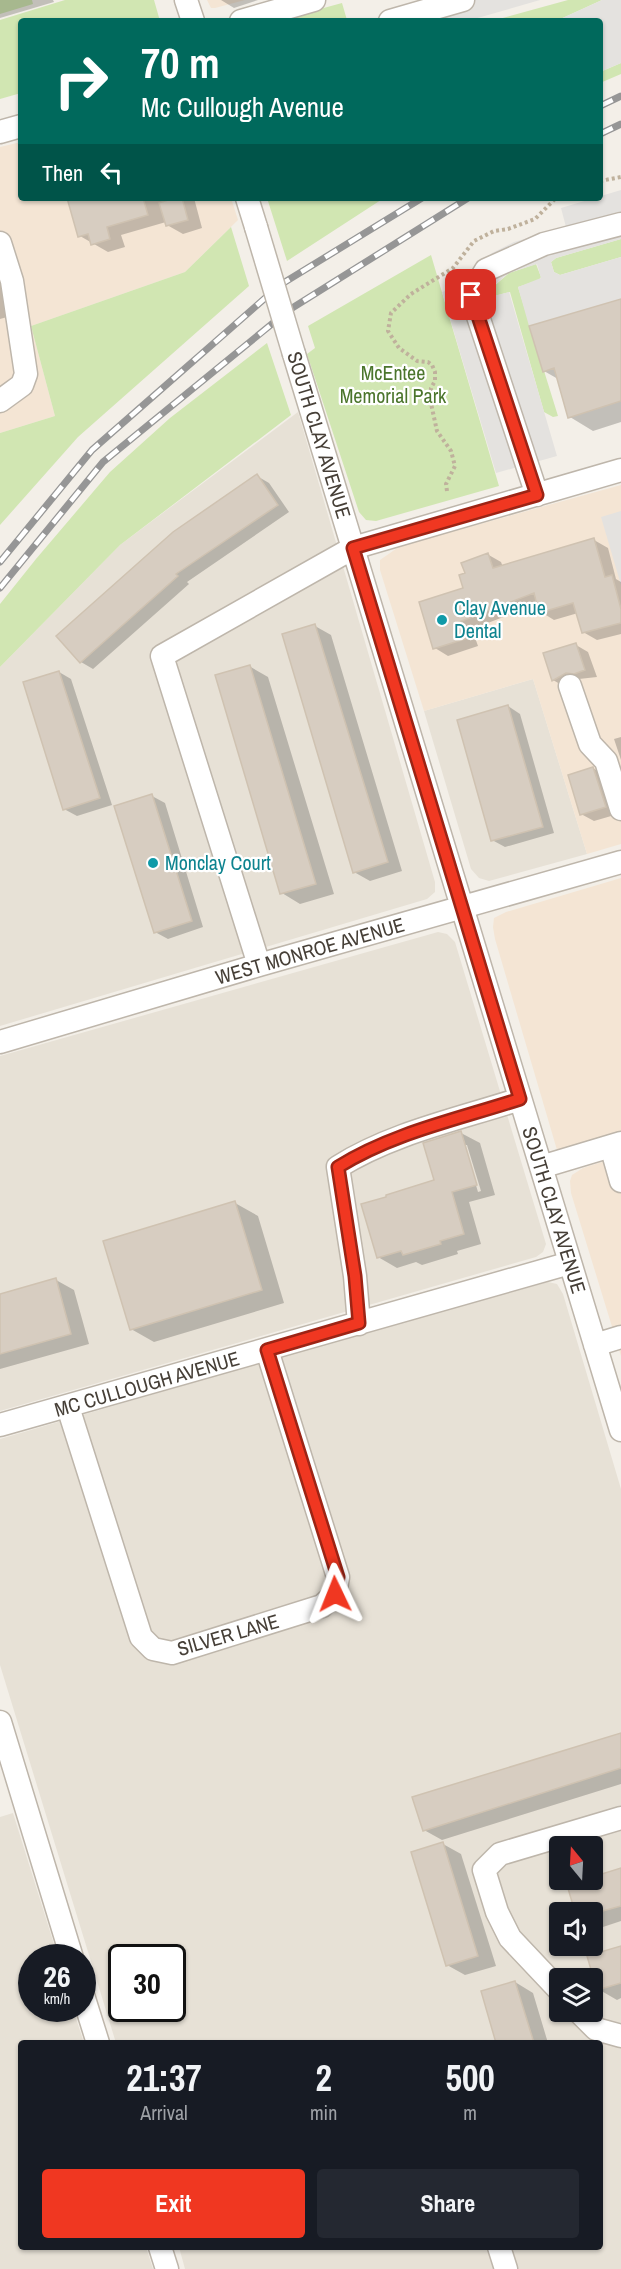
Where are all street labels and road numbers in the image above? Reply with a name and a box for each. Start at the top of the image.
street label: SOUTH CLAY AVENUE [281,348,358,522]
street label: WEST MONROE AVENUE [212,911,407,990]
street label: SOUTH CLAY AVENUE [516,1123,593,1297]
street label: MC CULLOUGH AVENUE [51,1344,242,1423]
street label: SILVER LANE [174,1607,282,1662]

